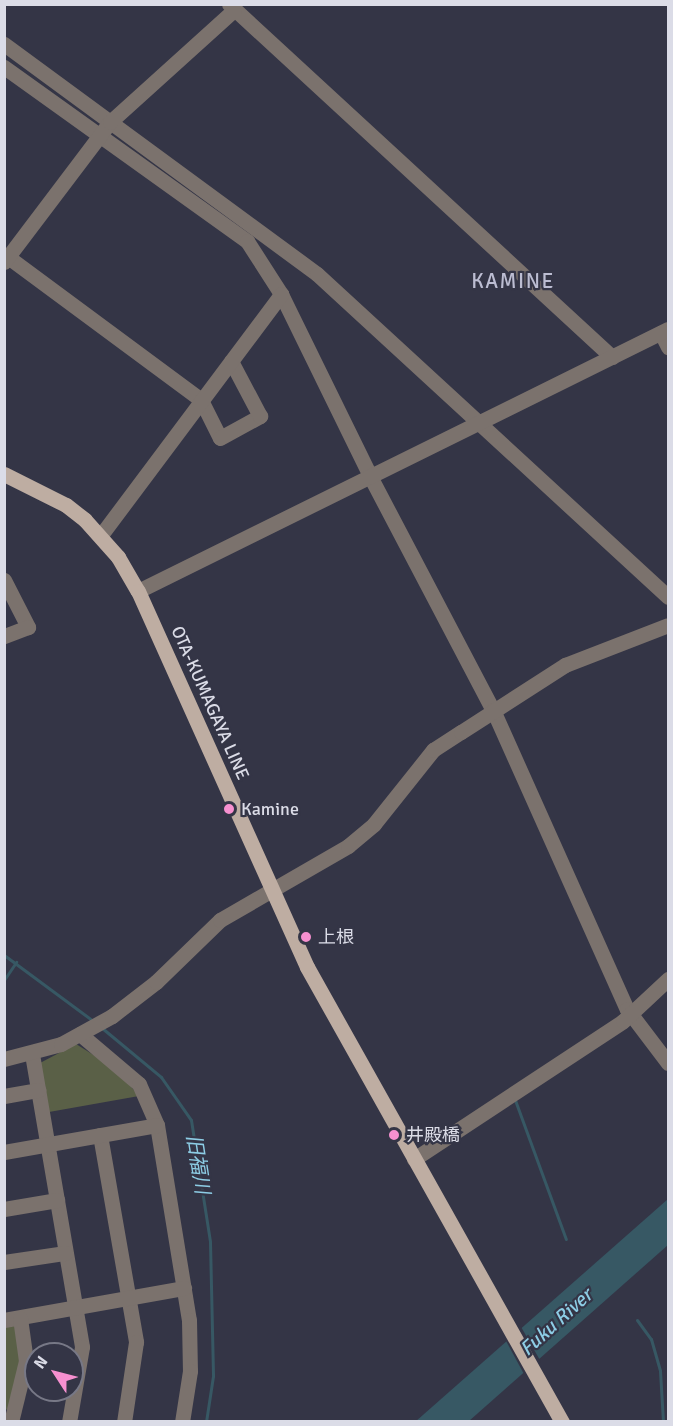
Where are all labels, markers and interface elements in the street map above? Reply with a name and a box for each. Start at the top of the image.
district label: KAMINE [471,268,555,294]
street label: OTA-KUMAGAYA LINE [166,623,254,783]
place label: Kamine [241,798,299,820]
marker: Kamine [222,802,236,816]
place label: 上根 [318,926,354,948]
marker: 上根 [299,930,313,944]
place label: 井殿橋 [406,1124,460,1146]
marker: 井殿橋 [387,1128,401,1142]
water label: 旧福川 [181,1132,215,1196]
water label: Fuku River [515,1283,597,1361]
north arrow [24,1342,84,1402]
text: N [30,1352,52,1373]

